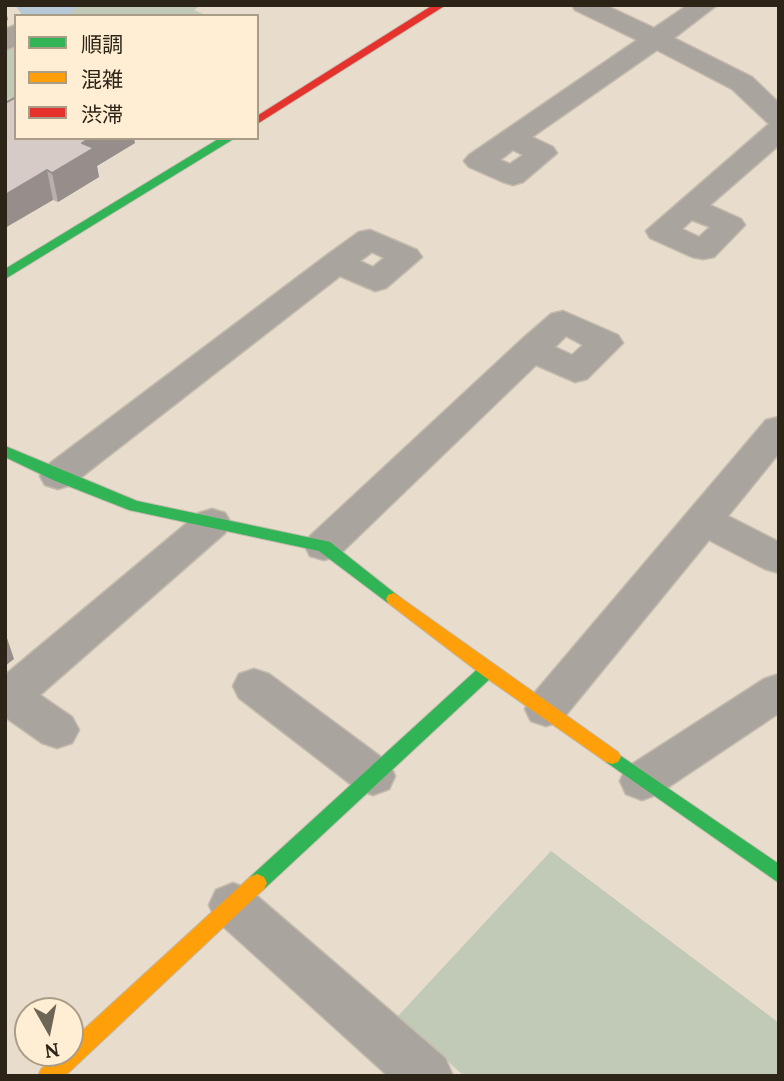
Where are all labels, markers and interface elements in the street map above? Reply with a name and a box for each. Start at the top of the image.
legend [14,14,259,140]
text: 順調 [81,31,123,58]
text: 混雑 [81,66,123,93]
text: 渋滞 [81,101,123,128]
north arrow [14,997,84,1067]
text: N [43,1038,61,1064]

